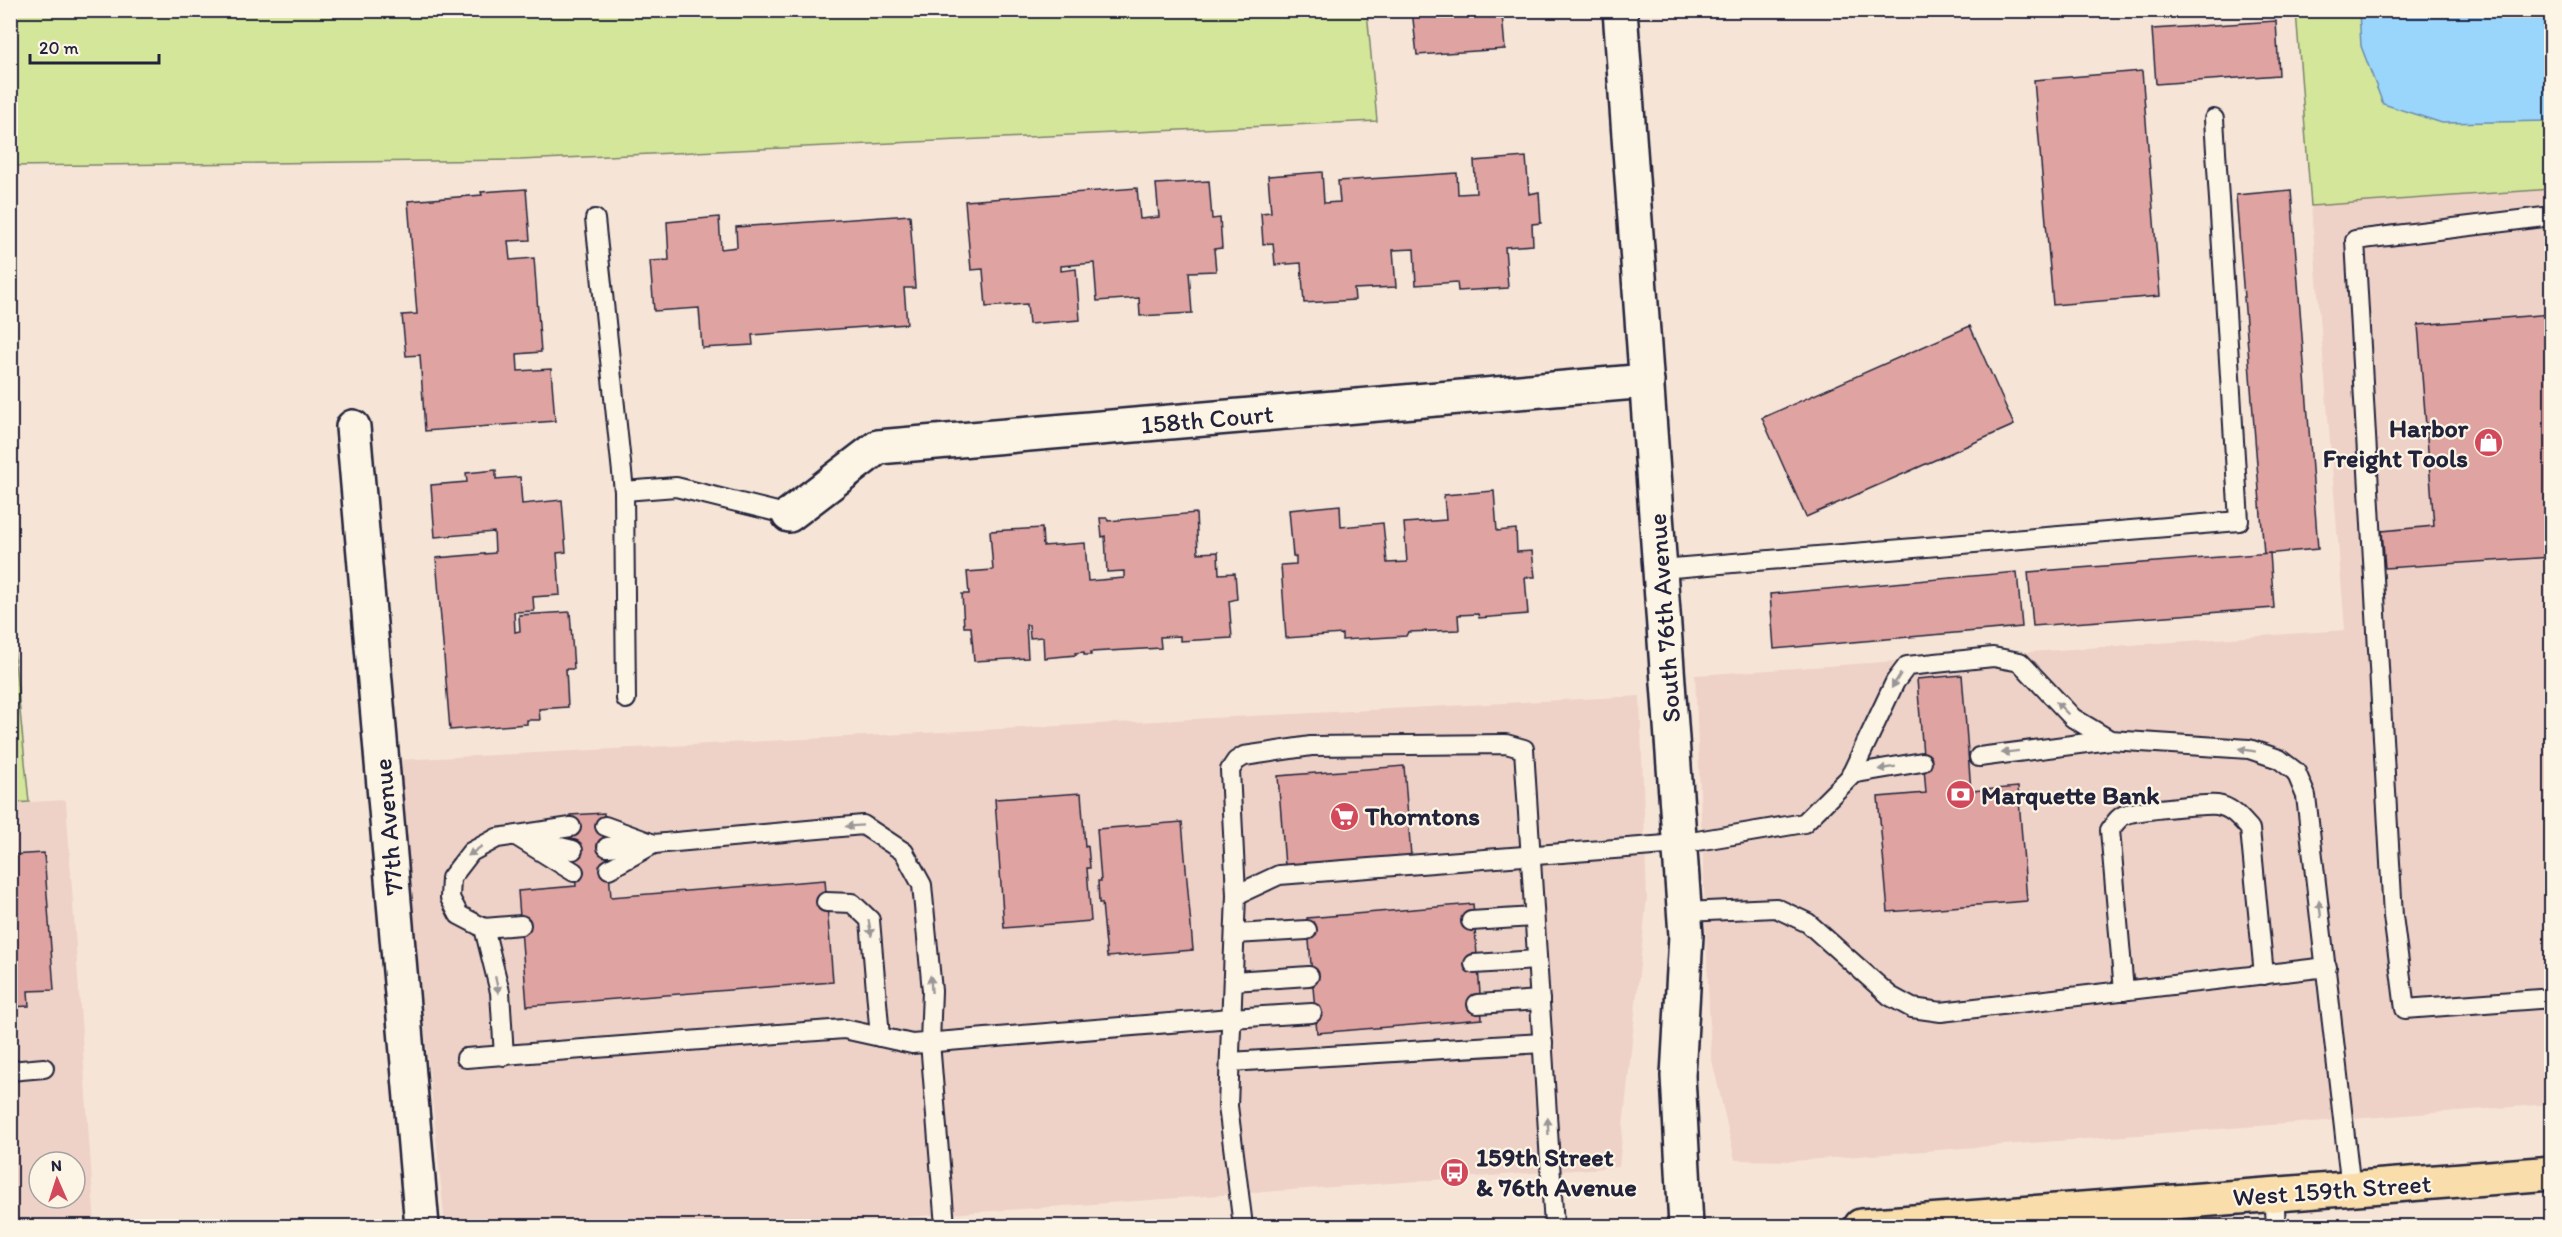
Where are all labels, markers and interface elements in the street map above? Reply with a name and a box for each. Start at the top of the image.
scale bar [30,27,159,65]
text: 20 m [39,37,79,59]
street label: 158th Court [1139,397,1275,441]
place label: Harbor Freight Tools [2323,412,2469,474]
shop icon: Harbor Freight Tools [2473,427,2505,459]
street label: South 76th Avenue [1641,512,1687,724]
one-way arrow [1891,673,1902,689]
one-way arrow [2055,701,2070,715]
one-way arrow [2237,745,2256,754]
one-way arrow [2000,748,2019,757]
street label: 77th Avenue [366,757,410,897]
one-way arrow [1877,764,1896,773]
bank icon: Marquette Bank [1944,779,1976,811]
place label: Marquette Bank [1981,779,2160,811]
supermarket icon: Thorntons [1328,800,1360,832]
place label: Thorntons [1364,800,1480,832]
one-way arrow [844,822,863,831]
one-way arrow [467,845,483,857]
one-way arrow [2315,900,2325,919]
one-way arrow [866,919,875,938]
one-way arrow [926,974,936,993]
one-way arrow [493,975,503,994]
one-way arrow [1544,1117,1553,1136]
place label: 159th Street & 76th Avenue [1476,1141,1637,1203]
north arrow [27,1150,87,1210]
text: N [50,1156,62,1175]
bus stop icon: 159th Street & 76th Avenue [1439,1156,1471,1188]
street label: West 159th Street [2232,1167,2433,1213]

